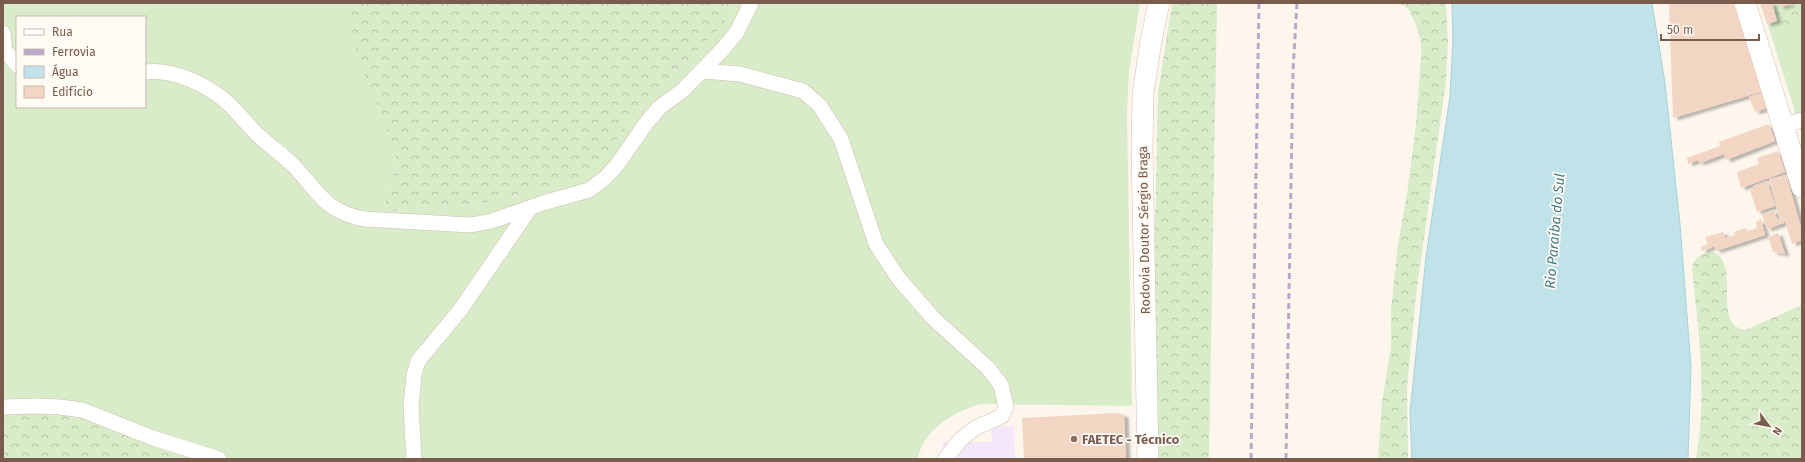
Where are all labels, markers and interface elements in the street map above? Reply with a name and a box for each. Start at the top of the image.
legend [16,16,146,108]
scale bar [1661,16,1759,42]
text: 50 m [1667,23,1693,37]
text: Rua [52,25,73,39]
text: Ferrovia [52,45,96,59]
text: Água [52,64,79,79]
text: Edifício [52,85,93,99]
street label: Rodovia Doutor Sérgio Braga [1135,146,1153,314]
water label: Rio Paraíba do Sul [1541,173,1569,289]
north arrow [1749,406,1789,446]
text: N [1770,424,1785,438]
place label: FAETEC - Técnico [1082,432,1180,447]
marker: FAETEC - Técnico [1069,434,1079,444]

